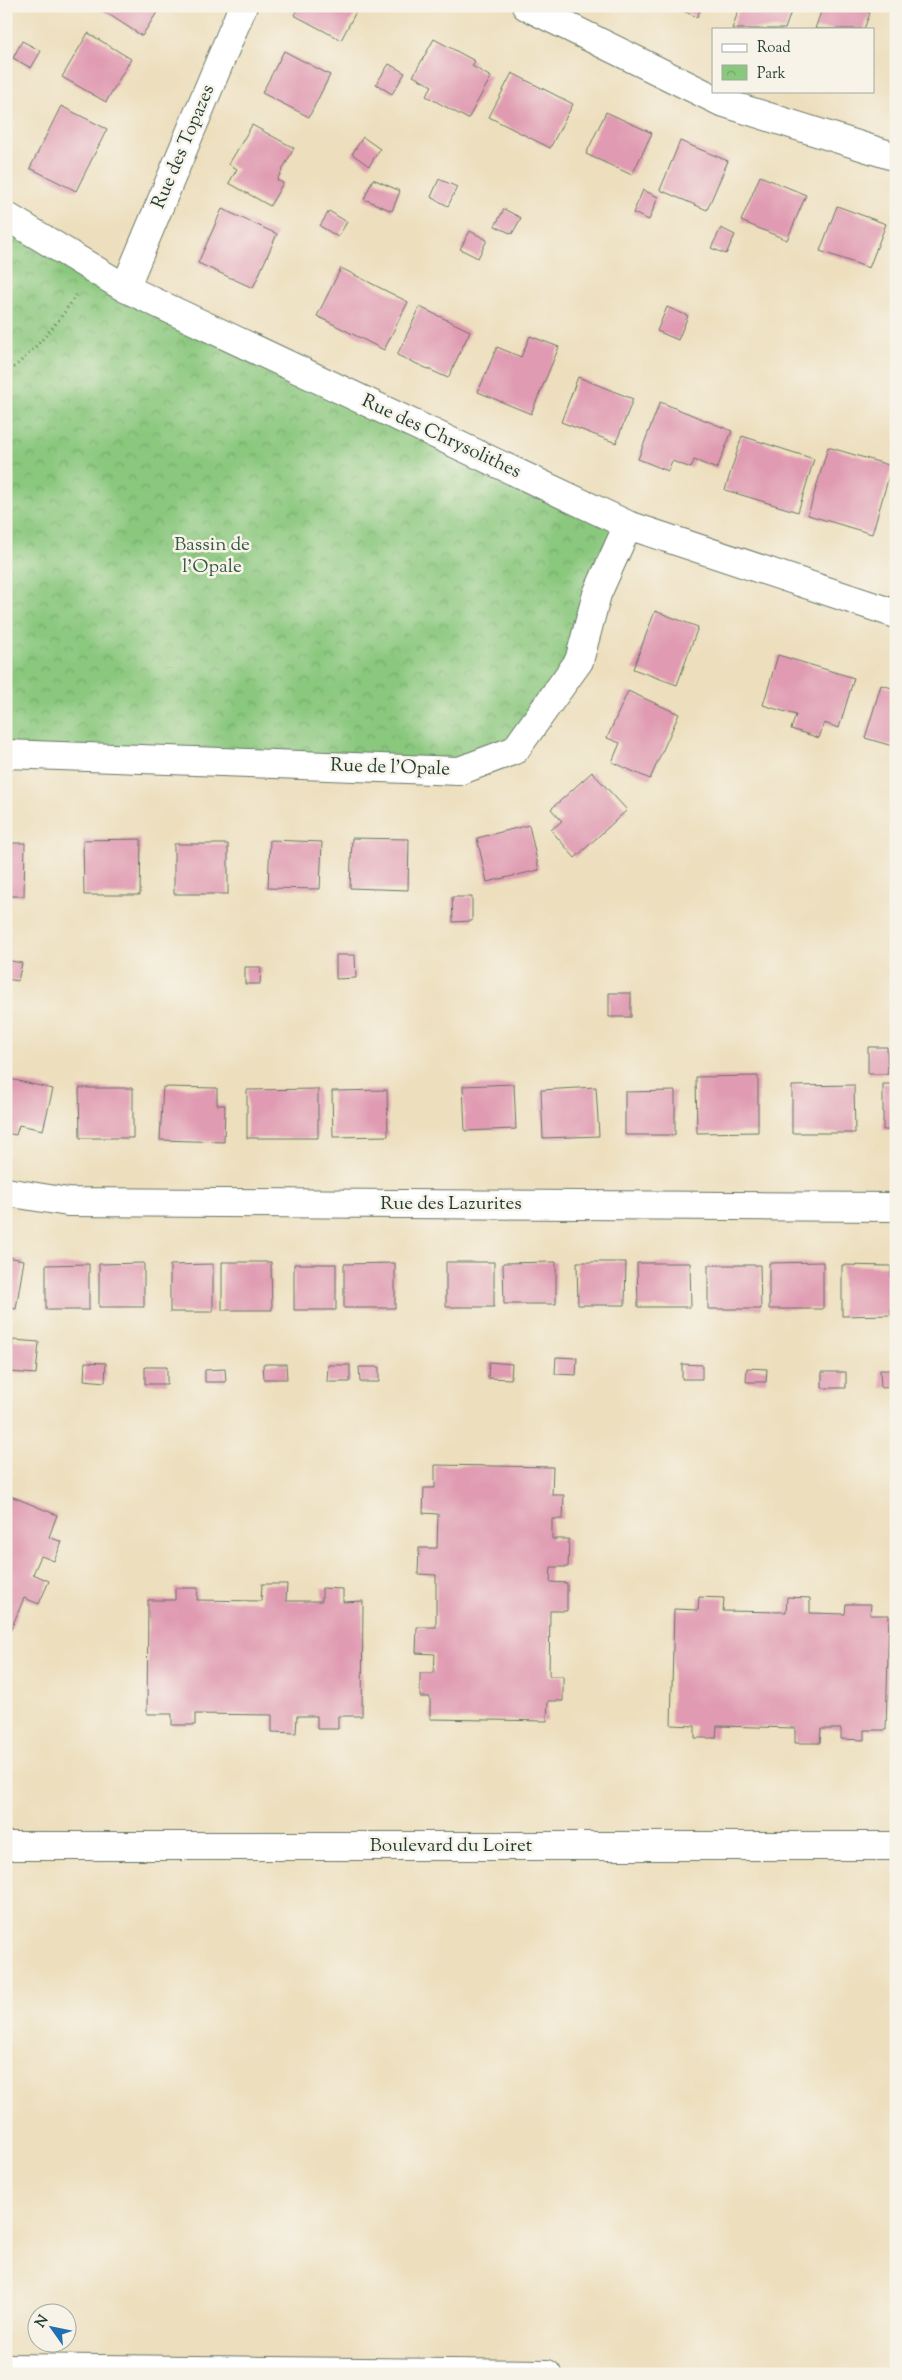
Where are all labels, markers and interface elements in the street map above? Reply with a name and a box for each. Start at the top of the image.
legend [712,28,874,92]
text: Road [757,38,791,59]
text: Park [757,64,786,85]
street label: Rue des Topazes [146,81,222,213]
street label: Rue des Chrysolithes [357,388,525,486]
park label: Bassin de l'Opale [174,532,250,581]
street label: Rue de l'Opale [330,752,451,784]
street label: Rue des Lazurites [380,1191,522,1218]
street label: Boulevard du Loiret [370,1833,533,1860]
north arrow [28,2302,78,2352]
text: N [31,2312,54,2332]

